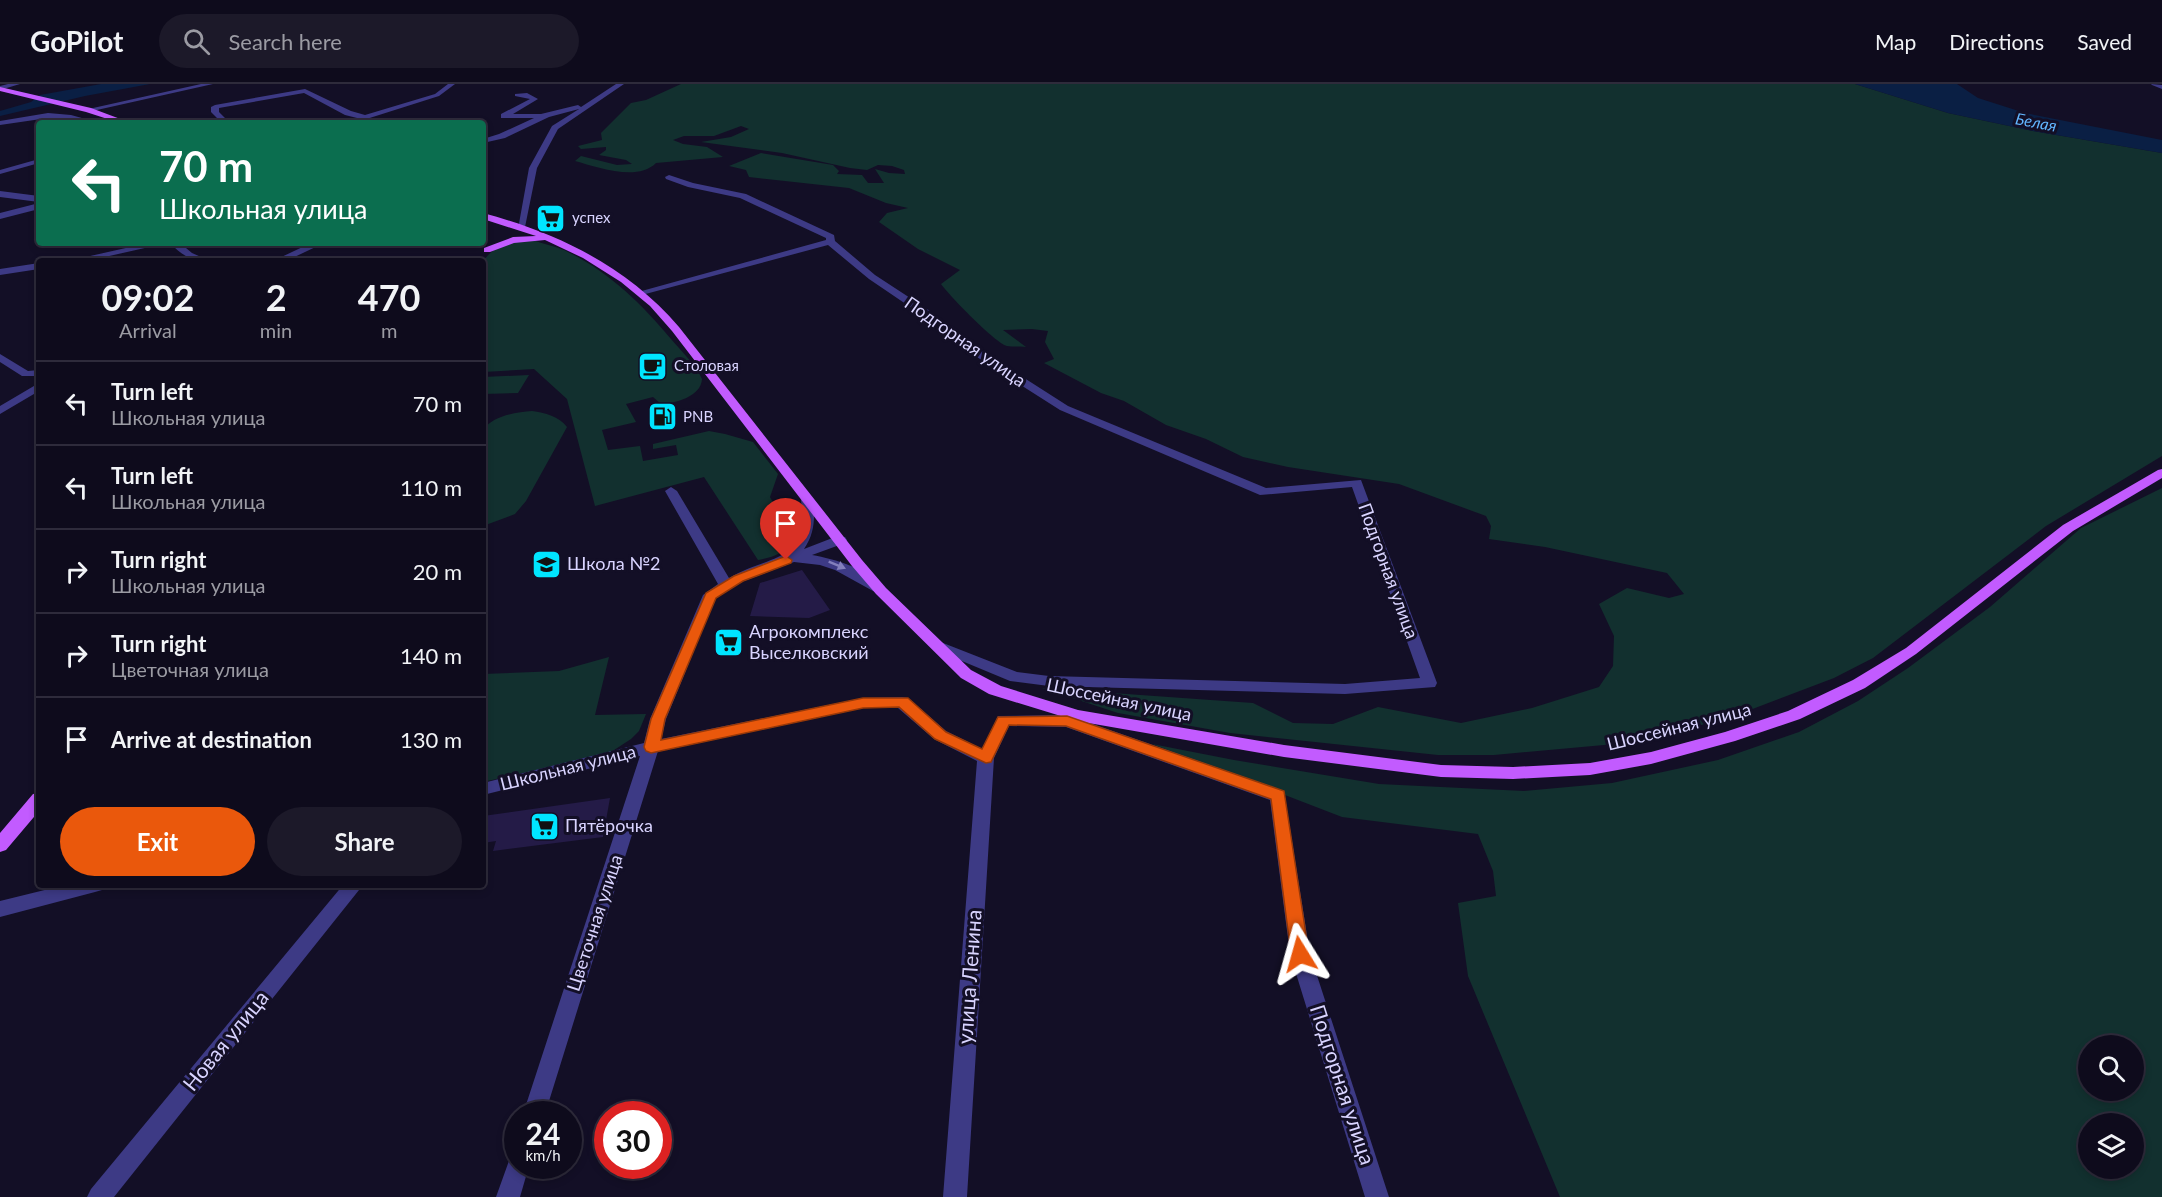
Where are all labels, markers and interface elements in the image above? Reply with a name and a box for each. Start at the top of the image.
search box [159,14,579,68]
text: GoPilot [30,24,123,58]
icon: search [180,25,213,58]
text: Search here [228,28,342,55]
text: Map [1875,29,1916,54]
text: Directions [1949,29,2044,54]
text: Saved [2077,29,2132,54]
water label: Белая [2014,108,2058,135]
text: 70 m [159,141,253,191]
icon: left [60,144,138,222]
text: Школьная улица [159,192,368,225]
supermarket icon: успех [535,202,567,234]
place label: успех [572,208,611,226]
text: 09:02 [102,275,194,319]
text: 2 [266,275,287,319]
text: 470 [358,275,420,319]
street label: Подгорная улица [901,291,1030,391]
text: Arrival [119,318,177,342]
text: min [260,318,292,342]
text: m [381,318,397,342]
cafe icon: Столовая [637,350,669,382]
place label: Столовая [674,356,739,374]
text: Turn left [111,378,193,405]
icon: left [60,387,93,420]
text: 70 m [413,390,462,417]
fuel station icon: PNB [646,401,678,433]
text: Школьная улица [111,405,265,429]
place label: PNB [683,407,713,425]
text: Turn left [111,462,193,489]
icon: left [60,471,93,504]
text: 110 m [400,474,462,501]
text: Школьная улица [111,489,265,513]
pin [760,498,811,560]
street label: Подгорная улица [1354,500,1424,642]
icon: arrive [769,507,802,540]
text: Turn right [111,546,206,573]
school or university icon: Школа №2 [530,548,562,580]
place label: Школа №2 [567,552,661,574]
icon: right [60,555,93,588]
text: 20 m [413,558,462,585]
one-way arrow [828,561,846,570]
text: Школьная улица [111,573,265,597]
place label: Агрокомплекс Выселковский [749,620,869,663]
supermarket icon: Агрокомплекс Выселковский [712,626,744,658]
text: Turn right [111,630,206,657]
icon: right [60,639,93,672]
text: 140 m [400,642,462,669]
text: Цветочная улица [111,657,269,681]
street label: Шоссейная улица [1045,673,1194,725]
street label: Шоссейная улица [1604,697,1753,755]
icon: arrive [60,723,93,756]
text: Arrive at destination [111,726,312,753]
text: 130 m [400,726,462,753]
street label: Школьная улица [498,740,638,795]
button: Exit [60,807,255,876]
button: Share [267,807,462,876]
supermarket icon: Пятёрочка [528,810,560,842]
place label: Пятёрочка [565,814,653,836]
street label: Цветочная улица [562,852,626,994]
street label: улица Ленина [951,909,986,1045]
position arrow [1268,922,1332,986]
street label: Новая улица [177,985,273,1095]
street label: Подгорная улица [1306,1001,1381,1168]
map controls [2078,1035,2144,1179]
button: search [2078,1035,2144,1101]
speed limit sign: 30 [594,1101,672,1179]
button: layers [2078,1113,2144,1179]
text: 24 [526,1115,560,1151]
text: km/h [525,1146,561,1164]

